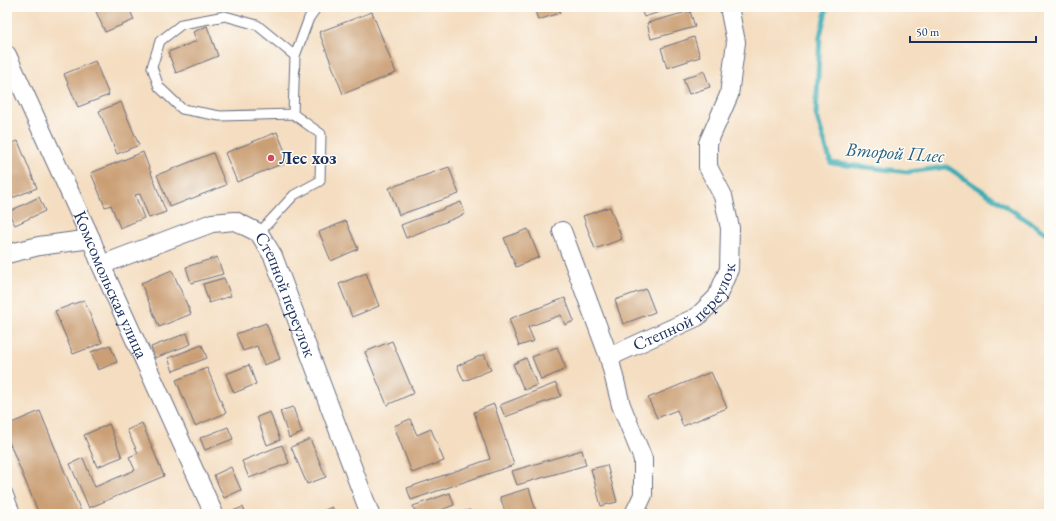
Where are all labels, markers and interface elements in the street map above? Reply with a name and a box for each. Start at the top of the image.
scale bar [910,18,1036,44]
text: 50 m [916,24,940,40]
water label: Второй Плес [844,137,946,168]
place label: Лес хоз [279,146,337,169]
marker: Лес хоз [266,153,276,163]
street label: Комсомольская улица [69,207,154,363]
street label: Степной переулок [250,227,322,361]
street label: Степной переулок [629,263,740,356]

